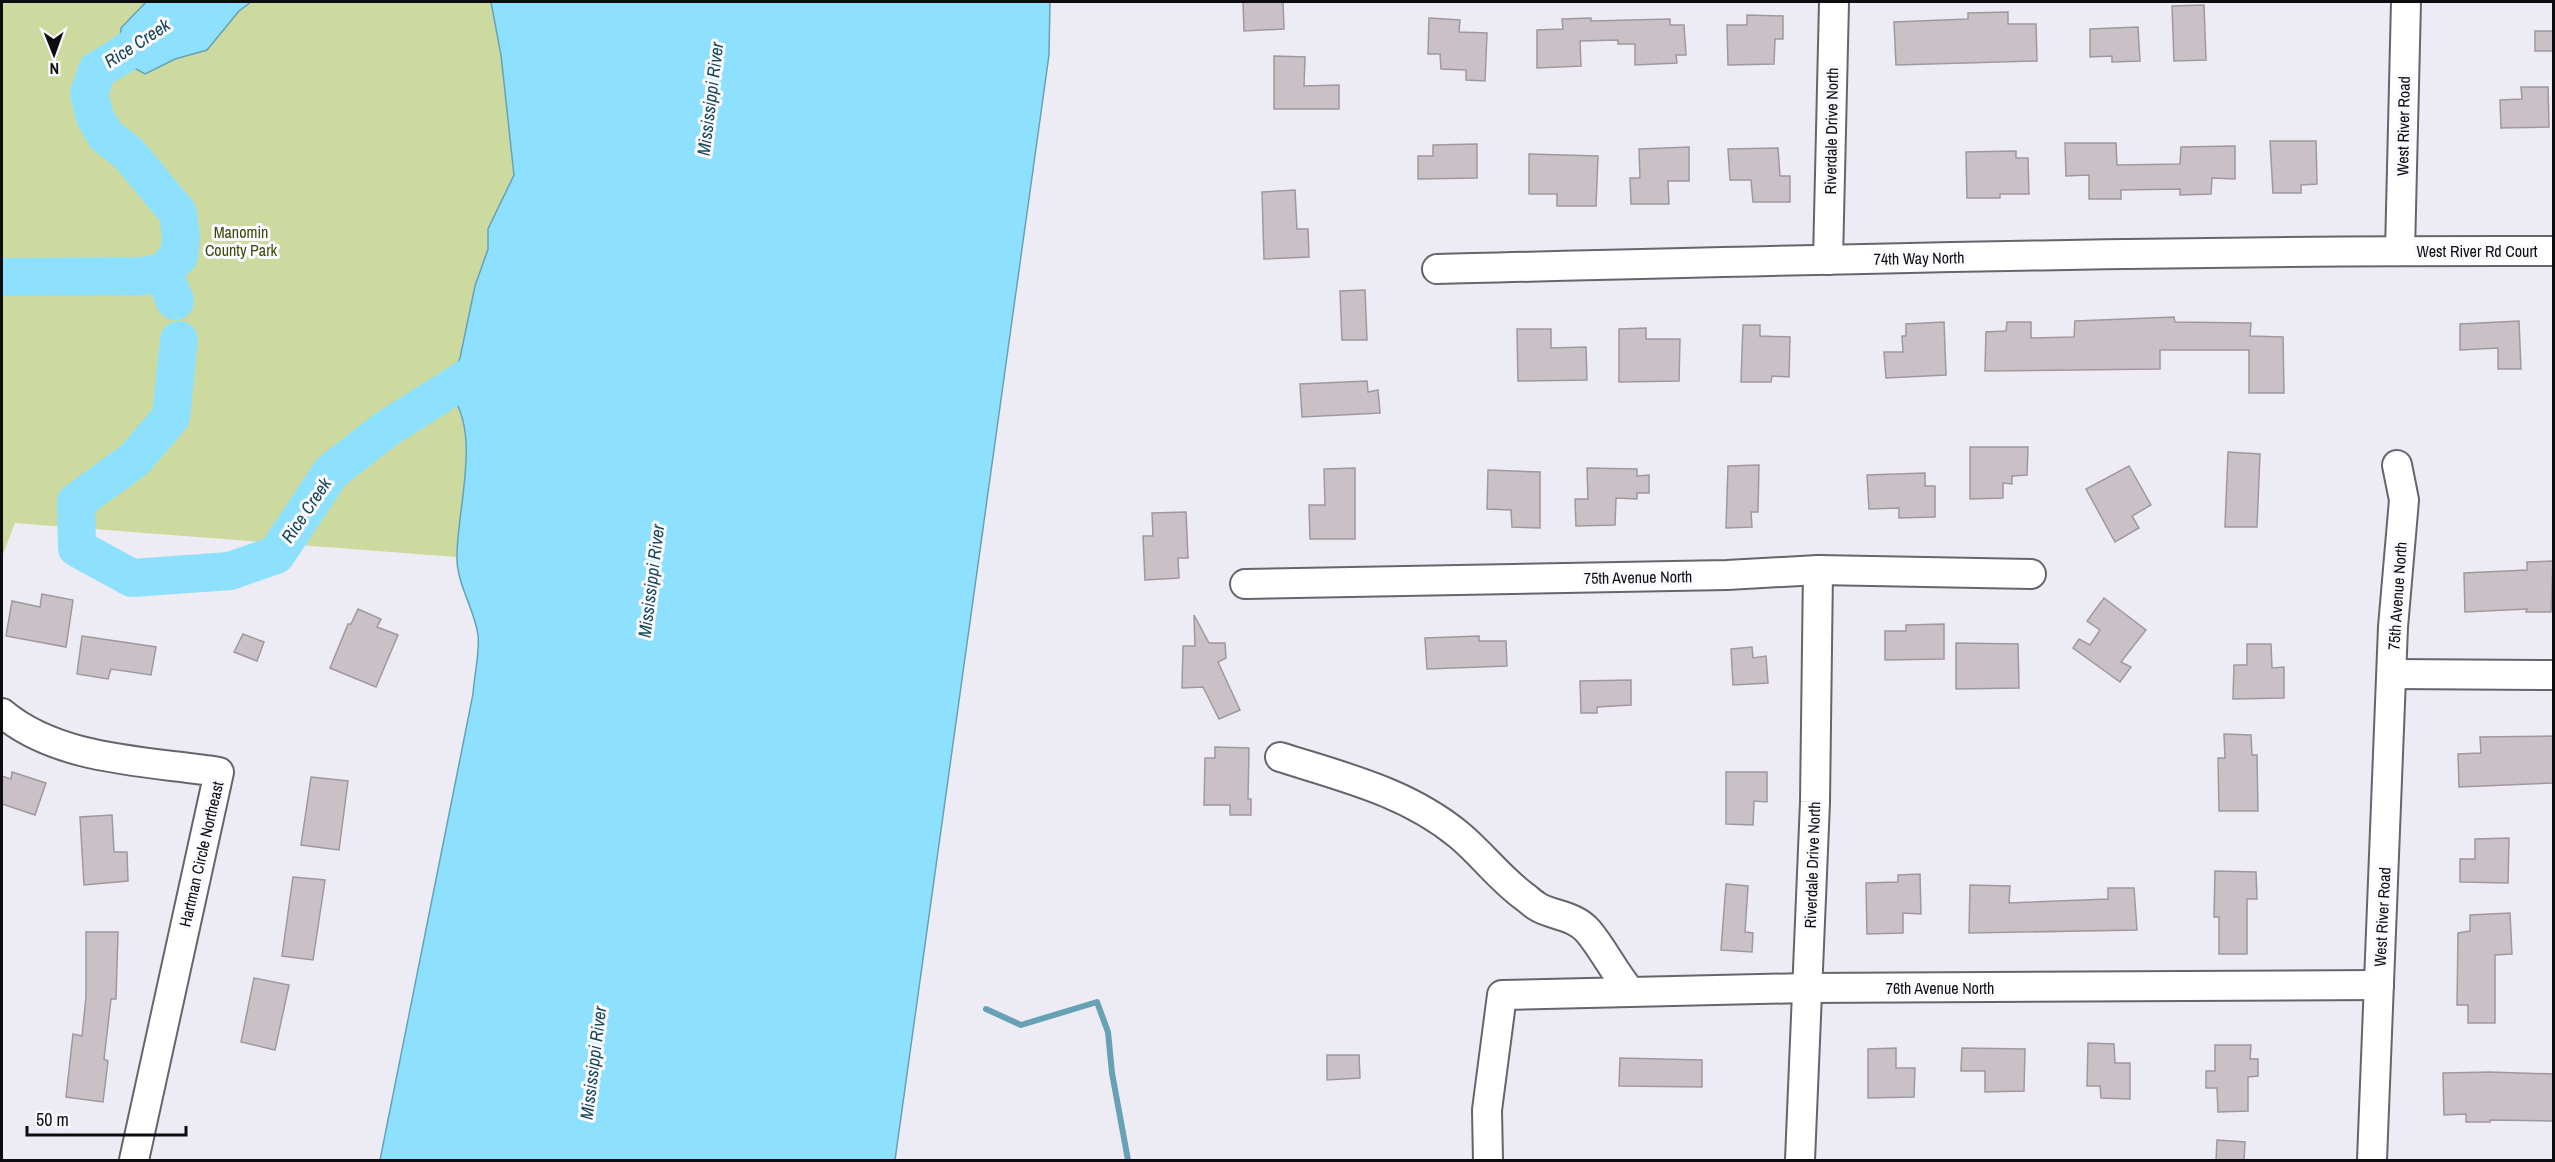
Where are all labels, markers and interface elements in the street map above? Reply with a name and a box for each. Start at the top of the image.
water label: Rice Creek [99,12,175,74]
north arrow [24,24,84,84]
water label: Mississippi River [691,40,729,157]
text: N [49,58,59,80]
street label: Riverdale Drive North [1819,67,1843,195]
street label: West River Road [2391,76,2415,176]
park label: Manomin County Park [205,221,278,261]
street label: West River Rd Court [2417,240,2538,262]
street label: 74th Way North [1873,246,1965,270]
water label: Rice Creek [275,472,337,548]
water label: Mississippi River [632,522,670,639]
street label: 75th Avenue North [2382,541,2412,651]
street label: 75th Avenue North [1584,565,1692,589]
street label: Hartman Circle Northeast [174,779,229,929]
street label: Riverdale Drive North [1799,801,1825,929]
street label: West River Road [2368,867,2396,967]
street label: 76th Avenue North [1886,977,1994,999]
water label: Mississippi River [574,1004,612,1121]
scale bar [27,1099,186,1137]
text: 50 m [36,1107,69,1132]

